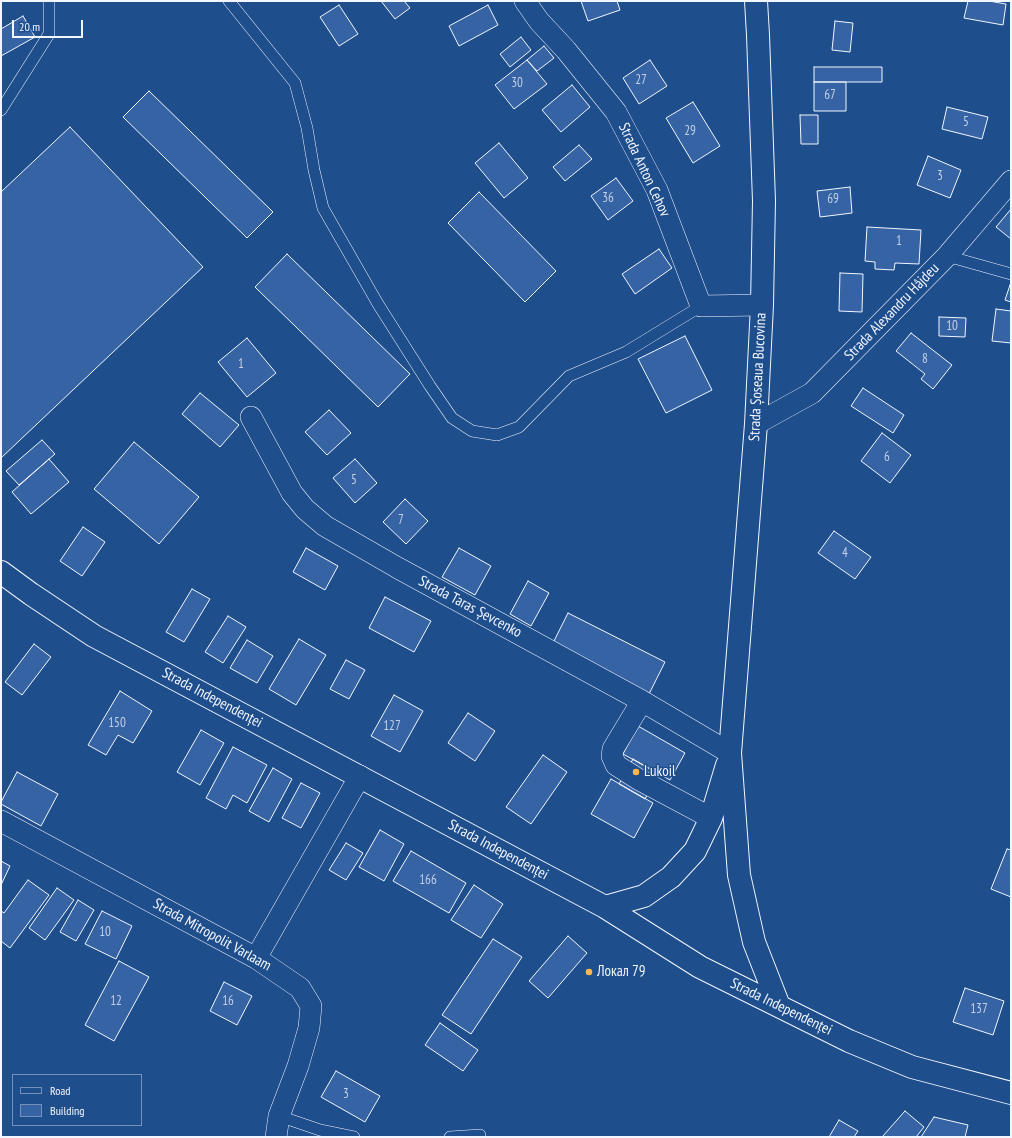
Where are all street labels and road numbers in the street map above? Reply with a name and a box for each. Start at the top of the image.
street label: Strada Anton Cehov [614,120,674,220]
street label: Strada Alexandru Hâjdeu [841,260,943,364]
street label: Strada Șoseaua Bucovina [746,312,770,442]
street label: Strada Taras Șevcenko [415,572,525,642]
street label: Strada Independenței [159,664,265,732]
street label: Strada Independenței [445,816,551,884]
street label: Strada Mitropolit Varlaam [150,895,274,975]
street label: Strada Independenței [727,975,835,1039]

